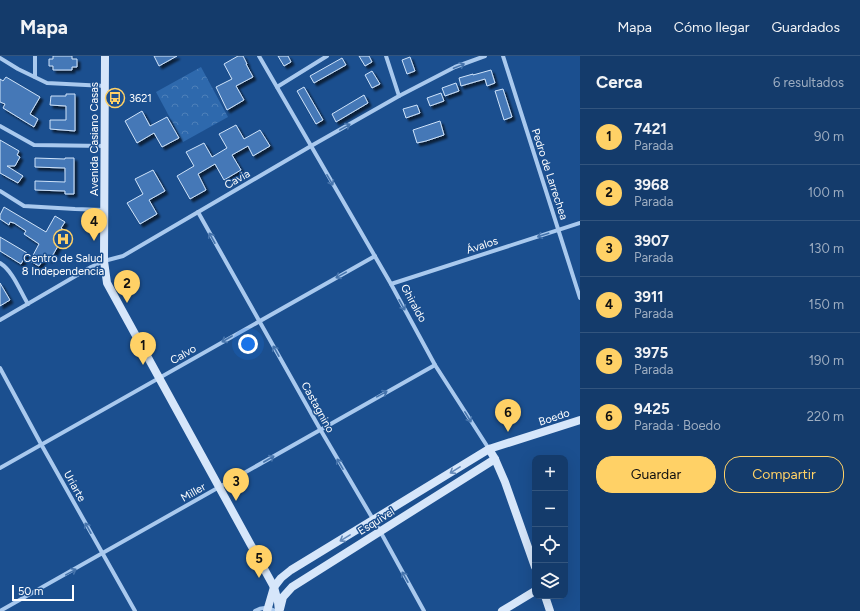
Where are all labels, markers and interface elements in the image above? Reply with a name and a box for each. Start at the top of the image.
text: Mapa [20,16,68,39]
text: Mapa [617,19,652,36]
text: Cómo llegar [674,19,749,36]
text: Guardados [771,19,840,36]
one-way arrow [453,61,465,69]
text: Cerca [596,72,643,92]
text: 6 resultados [773,75,844,90]
street label: Avenida Casiano Casas [88,82,101,196]
bus stop icon: 3621 [104,87,126,109]
place label: 3621 [129,92,152,105]
text: 7421 [634,120,667,138]
one-way arrow [339,123,351,131]
street label: Pedro de Larrechea [529,127,570,221]
text: 1 [606,129,612,144]
text: 90 m [814,129,844,144]
text: Parada [634,138,673,153]
street label: Cavia [222,167,252,192]
one-way arrow [327,174,335,186]
text: 3968 [634,176,669,194]
text: 2 [605,185,613,200]
text: 100 m [808,185,844,200]
text: Parada [634,194,673,209]
pin: 4 [81,208,107,241]
hospital icon: Centro de Salud 8 Independencia [52,228,74,250]
one-way arrow [208,232,216,244]
one-way arrow [536,232,549,239]
text: 3907 [634,232,669,250]
street label: Ávalos [465,234,500,257]
text: 3 [605,241,613,256]
text: 130 m [809,241,844,256]
text: Parada [634,250,673,265]
place label: Centro de Salud 8 Independencia [22,252,104,278]
pin: 2 [114,270,140,303]
one-way arrow [335,271,347,279]
street label: Ghiraldo [398,282,429,325]
text: 3911 [634,288,664,306]
text: 4 [605,297,613,312]
text: 150 m [809,297,844,312]
one-way arrow [399,299,407,311]
text: Parada [634,306,673,321]
pin: 1 [130,332,156,365]
your location [238,334,258,354]
one-way arrow [221,335,233,343]
street label: Calvo [168,342,199,367]
text: 3975 [634,344,668,362]
one-way arrow [272,345,280,357]
text: 5 [605,353,613,368]
text: 190 m [809,353,844,368]
text: Parada [634,362,673,377]
street label: Castagnino [298,380,337,435]
one-way arrow [376,390,388,398]
pin: 6 [495,399,521,432]
text: 9425 [634,400,670,418]
street label: Boedo [537,406,571,429]
text: 6 [605,409,613,424]
text: 220 m [807,409,844,424]
one-way arrow [464,411,472,422]
text: Parada · Boedo [634,418,721,433]
one-way arrow [263,454,275,462]
map controls [532,455,568,599]
button: + [532,455,568,491]
button: Guardar [596,456,716,493]
button: Compartir [724,456,844,493]
one-way arrow [336,458,344,470]
one-way arrow [450,465,461,474]
street label: Uriarte [61,468,88,504]
pin: 3 [223,468,249,501]
street label: Miller [179,480,208,505]
button: − [532,491,568,527]
street label: Esquivel [356,505,397,538]
one-way arrow [84,522,92,534]
button: locate [532,527,568,563]
one-way arrow [339,534,351,542]
pin: 5 [246,545,272,578]
button: layers [532,563,568,599]
one-way arrow [65,567,77,575]
one-way arrow [400,571,408,583]
scale bar [12,583,74,602]
text: 50 m [18,585,43,598]

